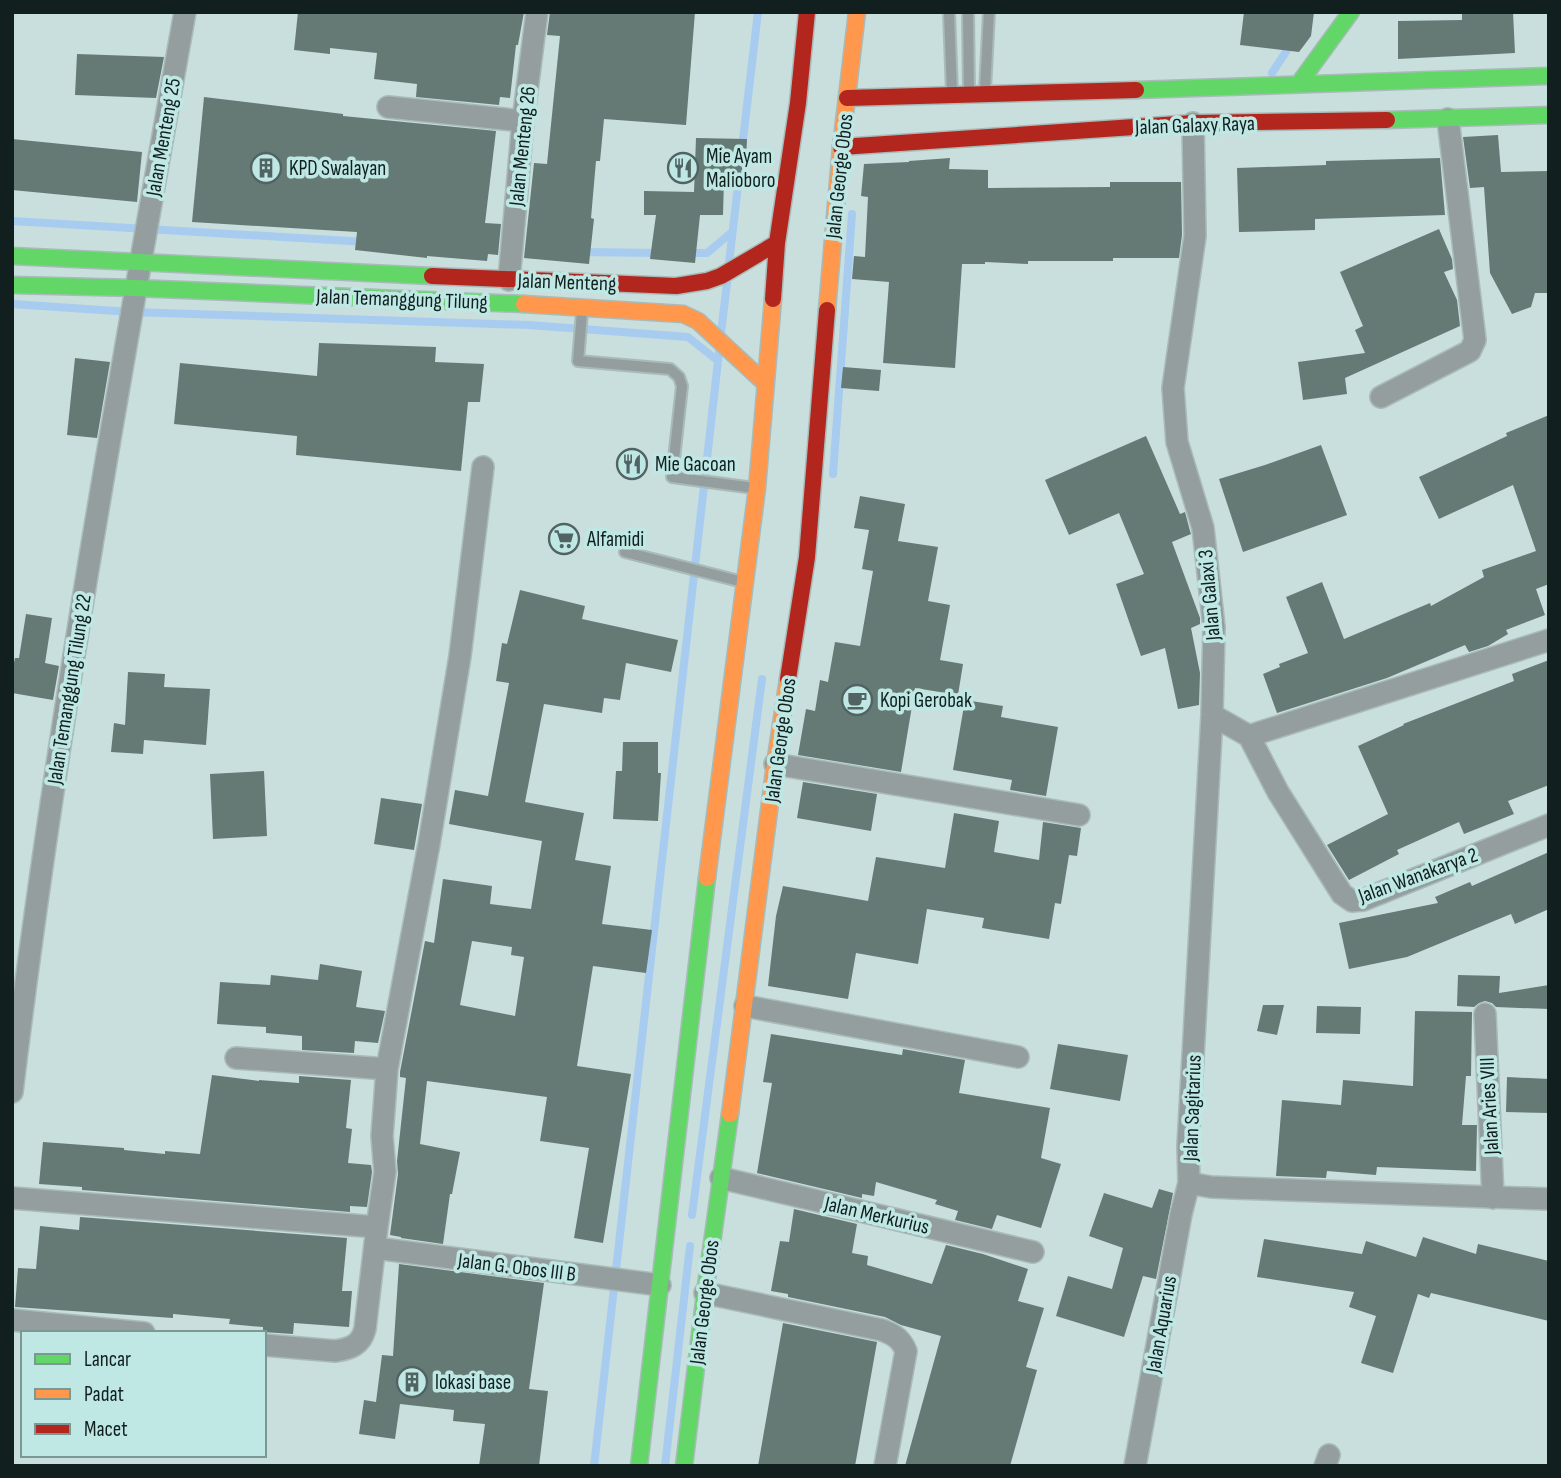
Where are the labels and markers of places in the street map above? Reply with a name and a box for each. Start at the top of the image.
place label: Mie Ayam Malioboro [706,144,775,193]
building icon: KPD Swalayan [249,151,283,185]
restaurant icon: Mie Ayam Malioboro [666,151,700,185]
place label: KPD Swalayan [289,156,386,181]
restaurant icon: Mie Gacoan [615,447,649,481]
place label: Mie Gacoan [655,452,736,477]
supermarket icon: Alfamidi [547,522,581,556]
place label: Alfamidi [586,527,644,552]
cafe icon: Kopi Gerobak [840,683,874,717]
place label: Kopi Gerobak [880,688,972,713]
building icon: lokasi base [395,1365,429,1399]
place label: lokasi base [435,1370,511,1395]

